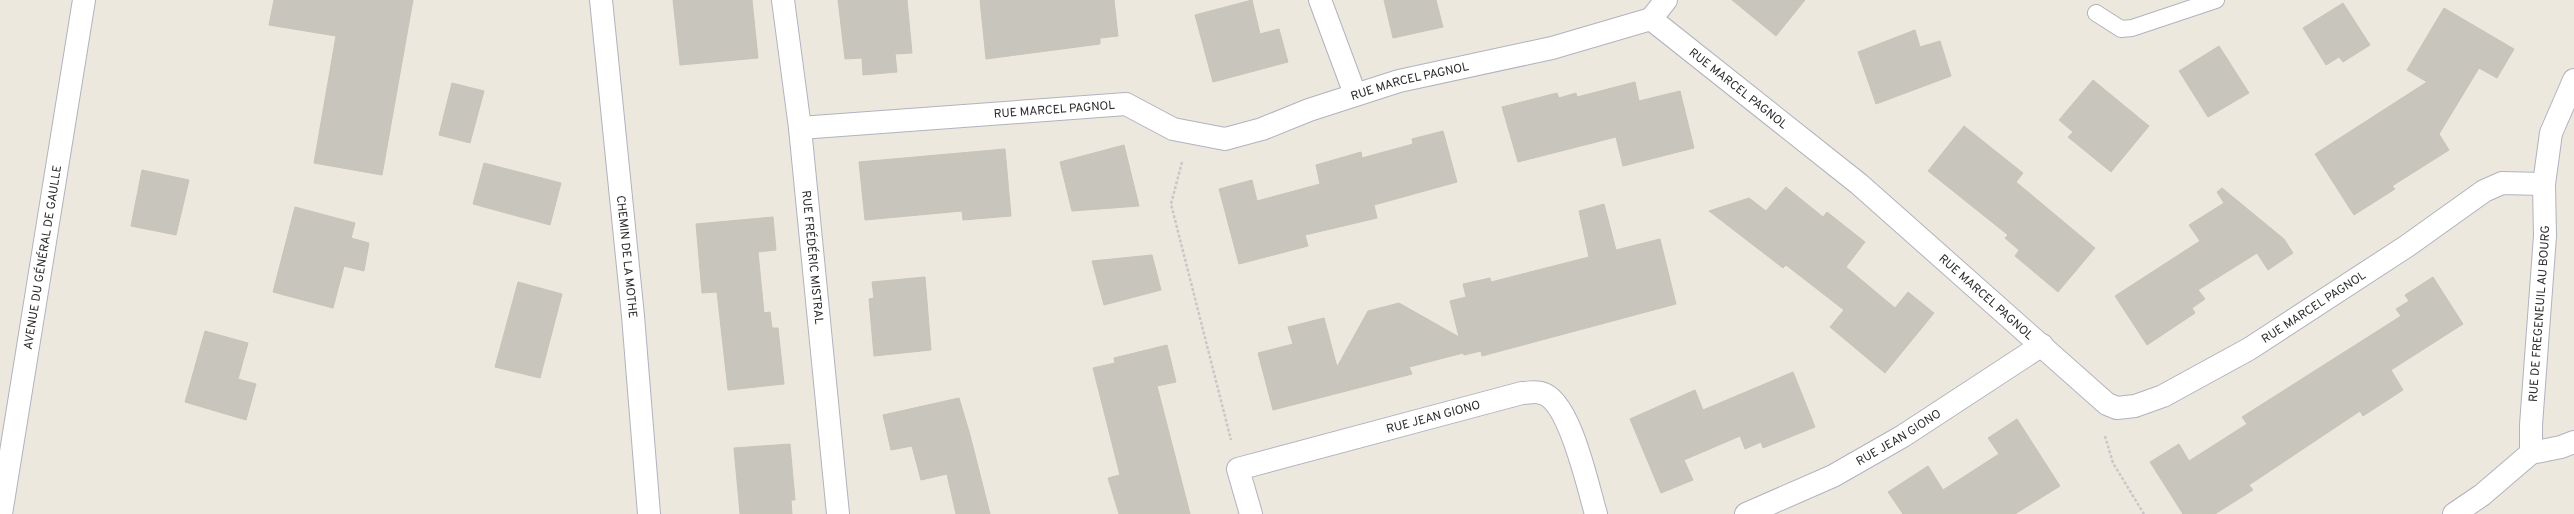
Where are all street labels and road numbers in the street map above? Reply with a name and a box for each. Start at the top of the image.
street label: RUE MARCEL PAGNOL [1685,45,1791,133]
street label: RUE MARCEL PAGNOL [1349,59,1471,105]
street label: RUE MARCEL PAGNOL [993,98,1116,123]
street label: AVENUE DU GÉNÉRAL DE GAULLE [21,164,66,351]
street label: RUE FRÉDÉRIC MISTRAL [797,190,826,325]
street label: CHEMIN DE LA MOTHE [612,195,640,319]
street label: RUE DE FREGENEUIL AU BOURG [2526,225,2554,403]
street label: RUE MARCEL PAGNOL [1935,251,2037,344]
street label: RUE MARCEL PAGNOL [2259,268,2370,348]
street label: RUE JEAN GIONO [1385,397,1482,438]
street label: RUE JEAN GIONO [1854,406,1945,470]

